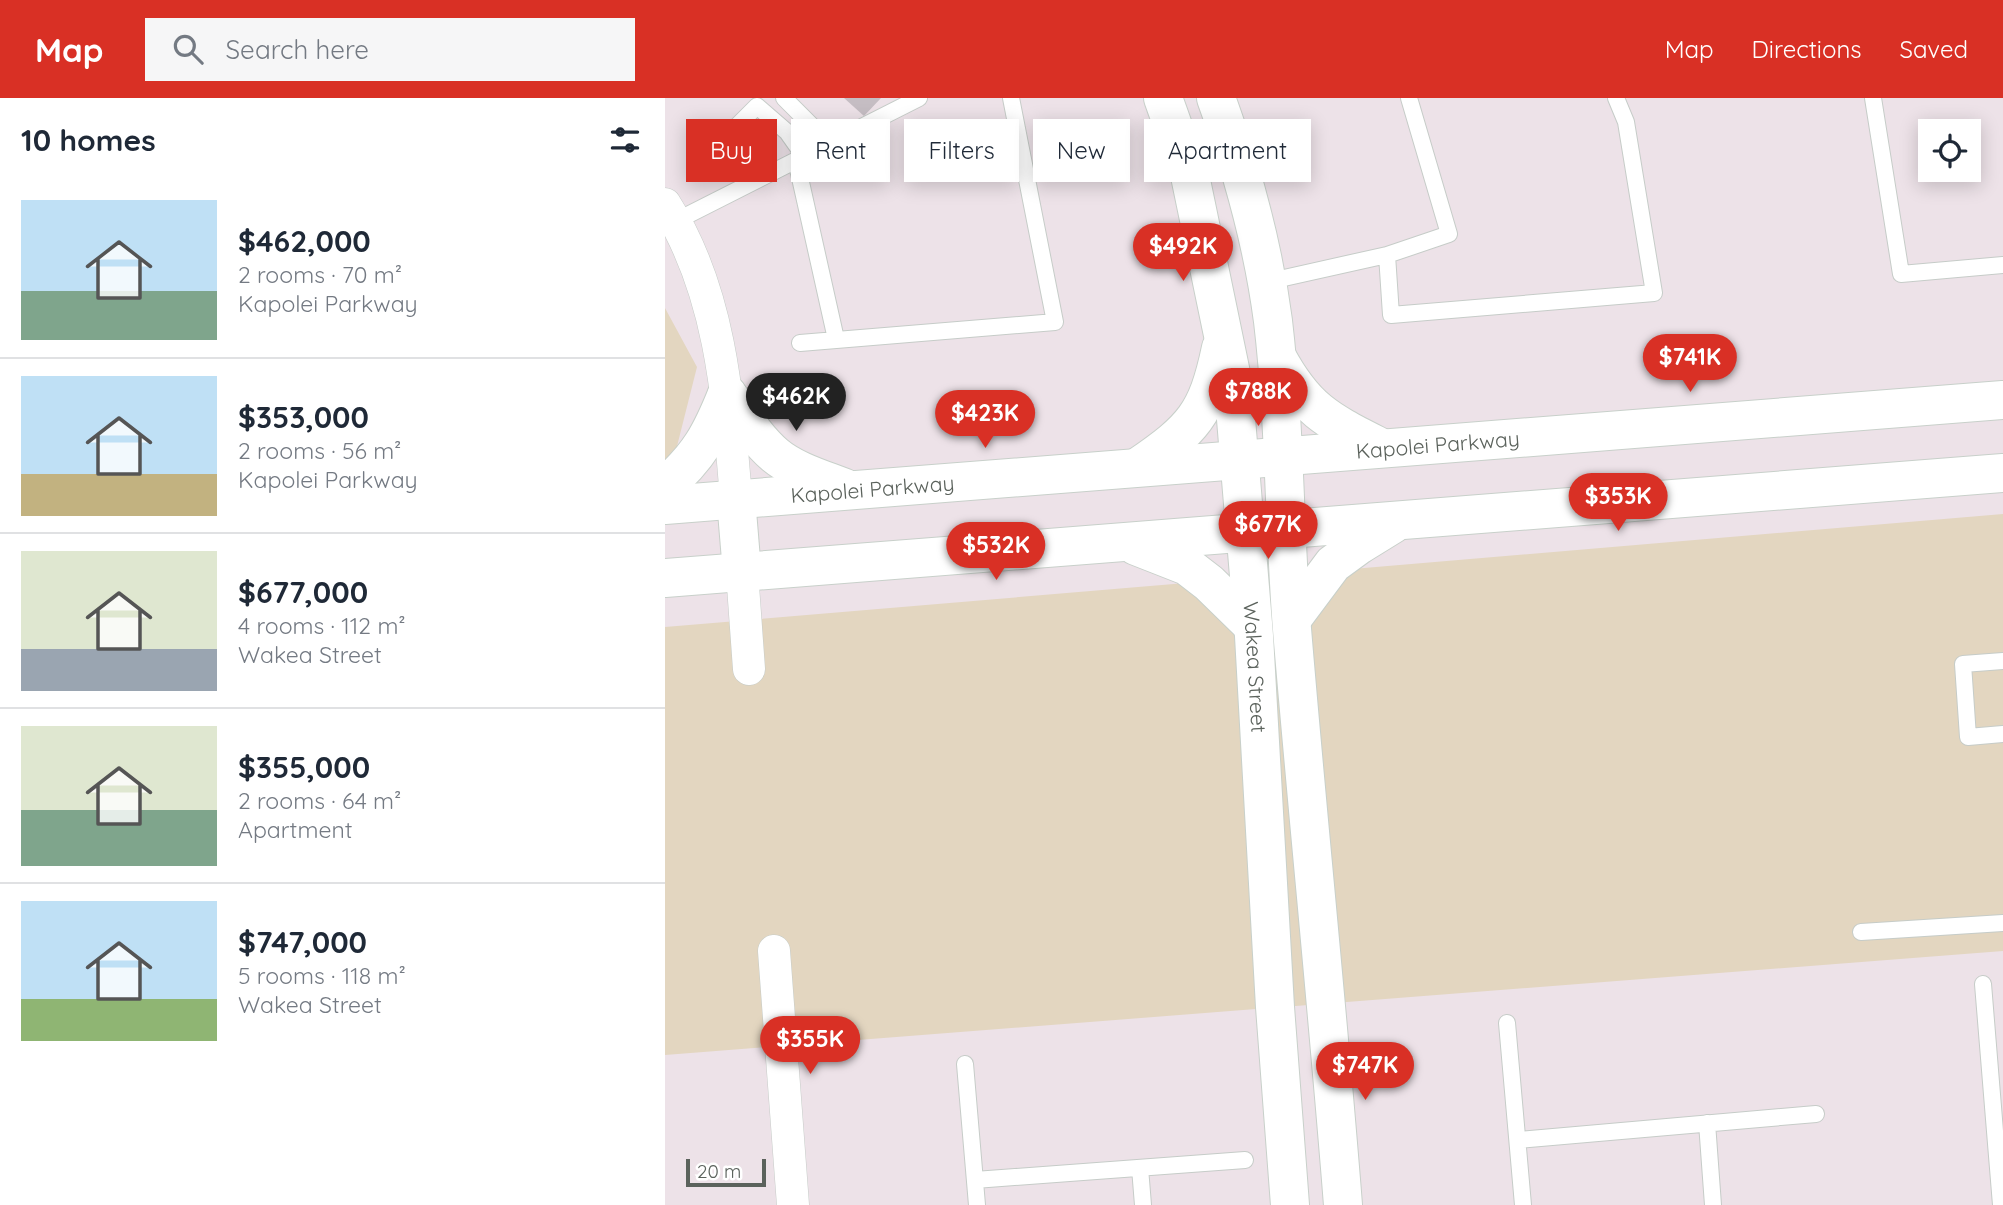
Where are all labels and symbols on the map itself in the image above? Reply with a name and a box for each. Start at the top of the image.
pin: $492K [1134,223,1232,283]
pin: $741K [1641,334,1739,394]
pin: $788K [1209,368,1307,428]
pin: $462K [747,374,845,433]
pin: $423K [936,390,1034,450]
street label: Kapolei Parkway [1355,425,1520,464]
street label: Kapolei Parkway [790,469,955,508]
pin: $353K [1569,474,1667,533]
pin: $677K [1219,502,1317,561]
pin: $532K [947,522,1045,582]
street label: Wakea Street [1238,600,1272,733]
pin: $355K [761,1016,859,1076]
pin: $747K [1316,1042,1414,1102]
scale bar [686,1156,767,1188]

